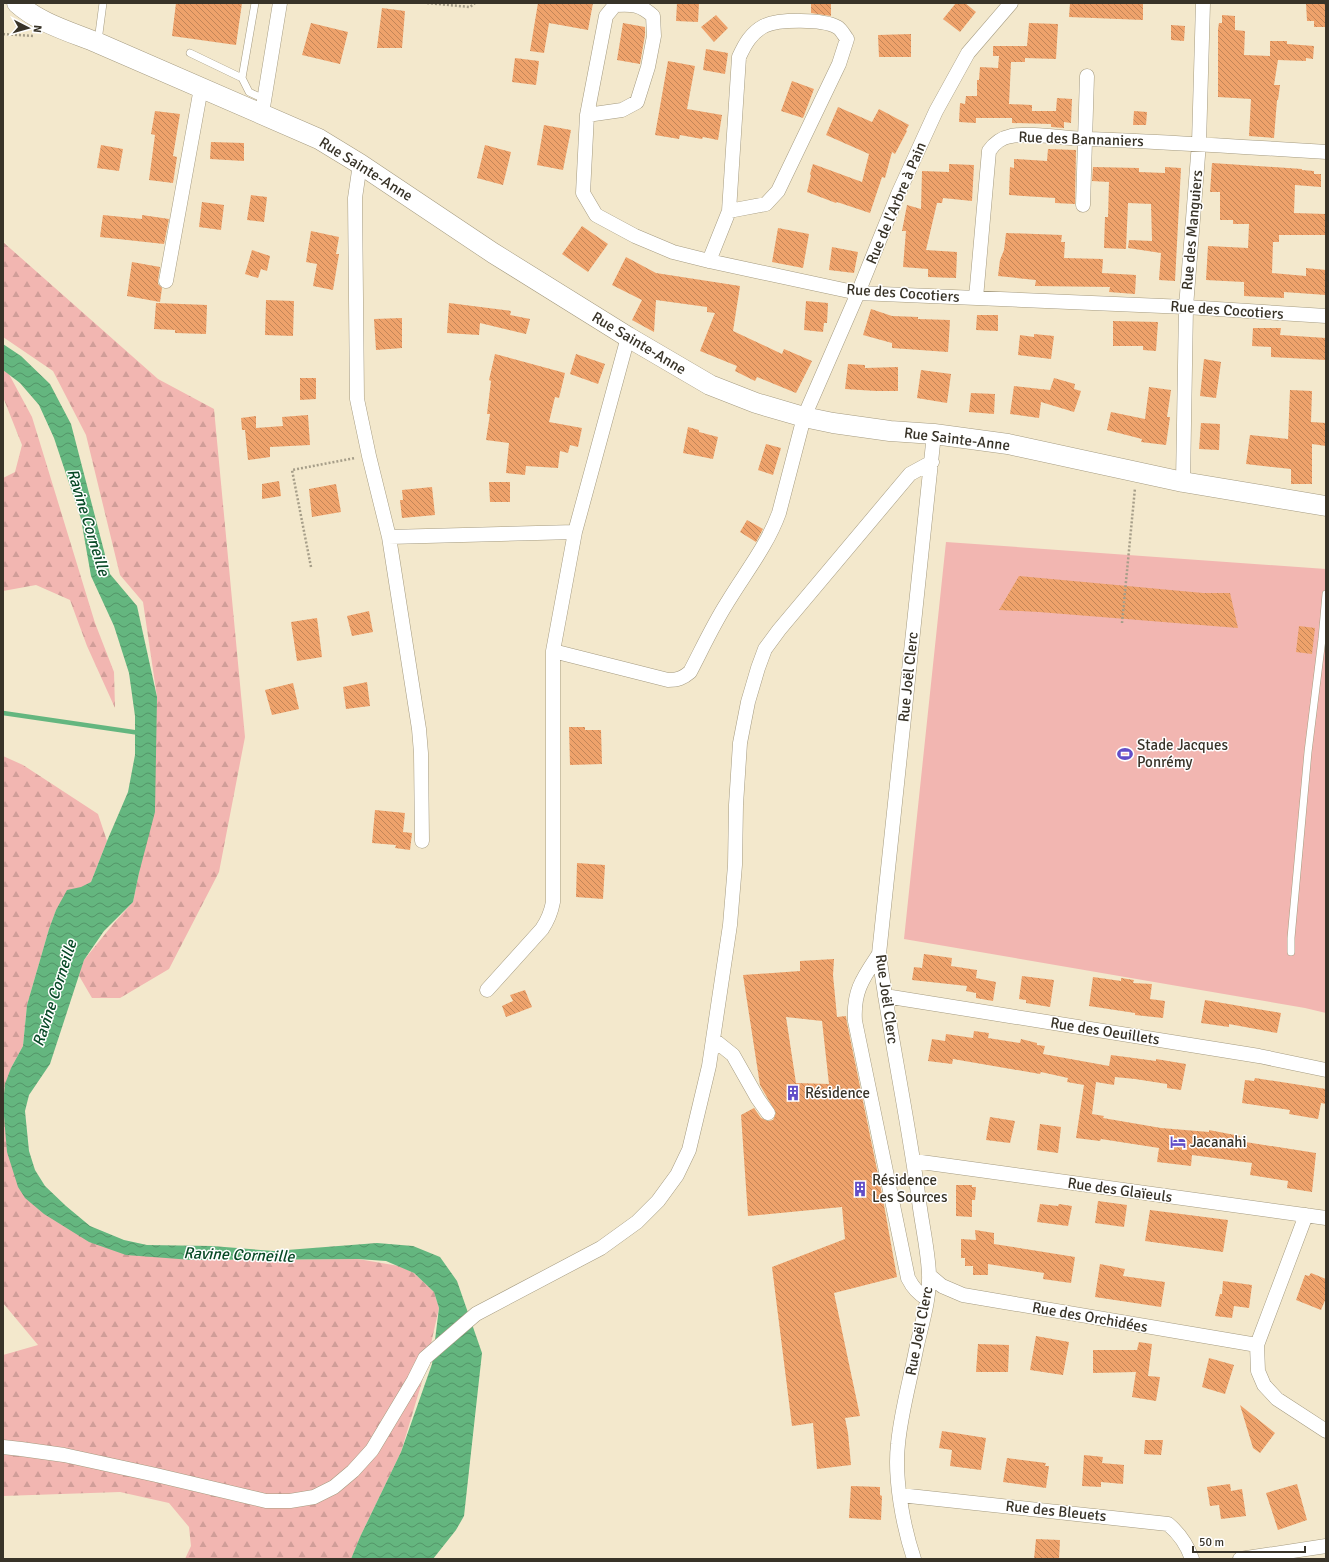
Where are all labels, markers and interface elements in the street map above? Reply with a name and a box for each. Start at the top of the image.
north arrow [8,8,48,48]
text: N [31,25,44,33]
street label: Rue des Bannaniers [1018,128,1144,150]
street label: Rue Sainte-Anne [316,133,416,205]
street label: Rue de l'Arbre à Pain [862,139,930,267]
street label: Rue des Manguiers [1178,169,1206,291]
street label: Rue des Cocotiers [846,280,961,306]
street label: Rue des Cocotiers [1170,297,1285,323]
street label: Rue Sainte-Anne [589,308,689,378]
street label: Rue Sainte-Anne [903,424,1011,454]
water label: Ravine Corneille [62,466,114,579]
street label: Rue Joël Clerc [894,631,922,723]
place label: Stade Jacques Ponrémy [1137,736,1228,771]
sports icon: Stade Jacques Ponrémy [1116,745,1134,763]
water label: Ravine Corneille [28,937,82,1049]
street label: Rue Joël Clerc [872,953,902,1045]
street label: Rue des Oeuillets [1049,1013,1161,1049]
building icon: Résidence [784,1084,802,1102]
place label: Résidence [805,1084,870,1102]
hotel icon: Jacanahi [1169,1133,1187,1151]
place label: Jacanahi [1190,1133,1247,1151]
place label: Résidence Les Sources [872,1171,948,1206]
street label: Rue des Glaïeuls [1067,1174,1174,1206]
building icon: Résidence Les Sources [851,1180,869,1198]
water label: Ravine Corneille [183,1243,296,1267]
street label: Rue Joël Clerc [902,1285,936,1377]
street label: Rue des Orchidées [1031,1298,1150,1336]
street label: Rue des Bleuets [1005,1497,1108,1525]
scale bar [1193,1528,1305,1554]
text: 50 m [1199,1535,1224,1550]

